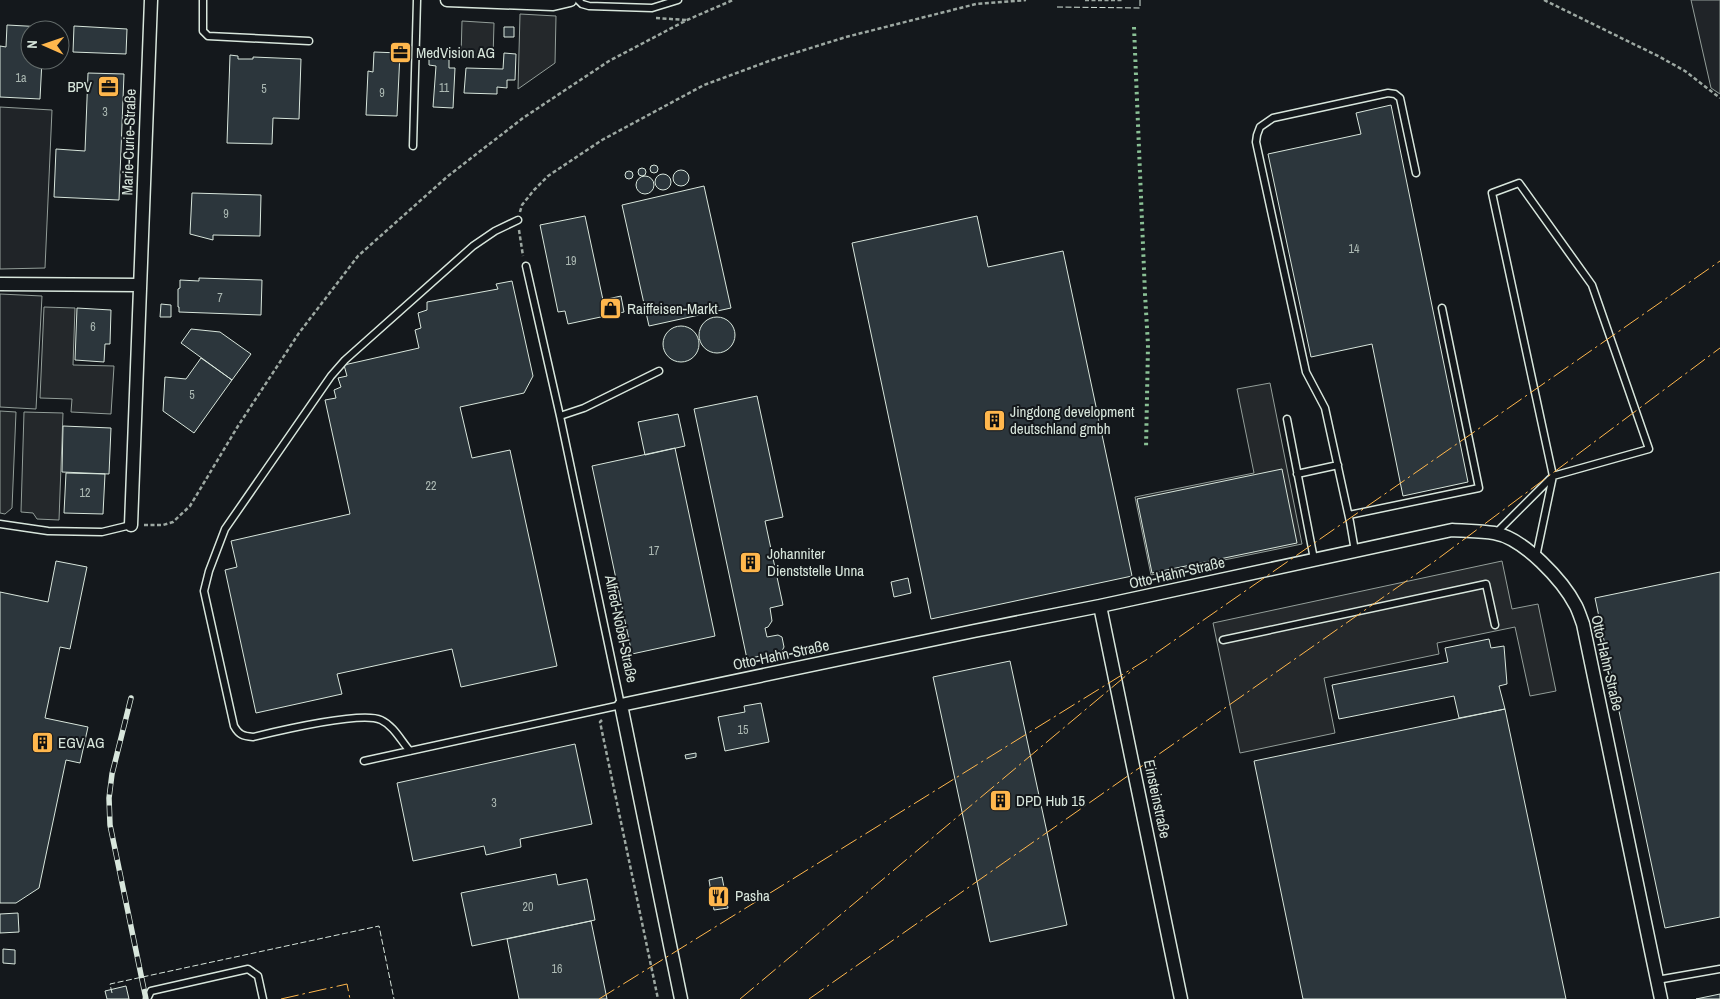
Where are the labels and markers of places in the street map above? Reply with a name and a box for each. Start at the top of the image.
office icon: MedVision AG [388,41,412,65]
place label: MedVision AG [416,42,495,63]
office icon: BPV [96,75,120,99]
place label: BPV [67,76,93,97]
shop icon: Raiffeisen-Markt [599,297,623,321]
place label: Raiffeisen-Markt [627,298,718,319]
place label: Jingdong development deutschland gmbh [1010,401,1135,439]
building icon: Jingdong development deutschland gmbh [982,409,1006,433]
place label: Johanniter Dienststelle Unna [767,543,864,581]
building icon: Johanniter Dienststelle Unna [739,551,763,575]
building icon: EGV AG [30,731,54,755]
place label: EGV AG [58,732,105,753]
building icon: DPD Hub 15 [988,789,1012,813]
place label: DPD Hub 15 [1016,790,1085,811]
restaurant icon: Pasha [707,884,731,908]
place label: Pasha [735,885,770,906]

